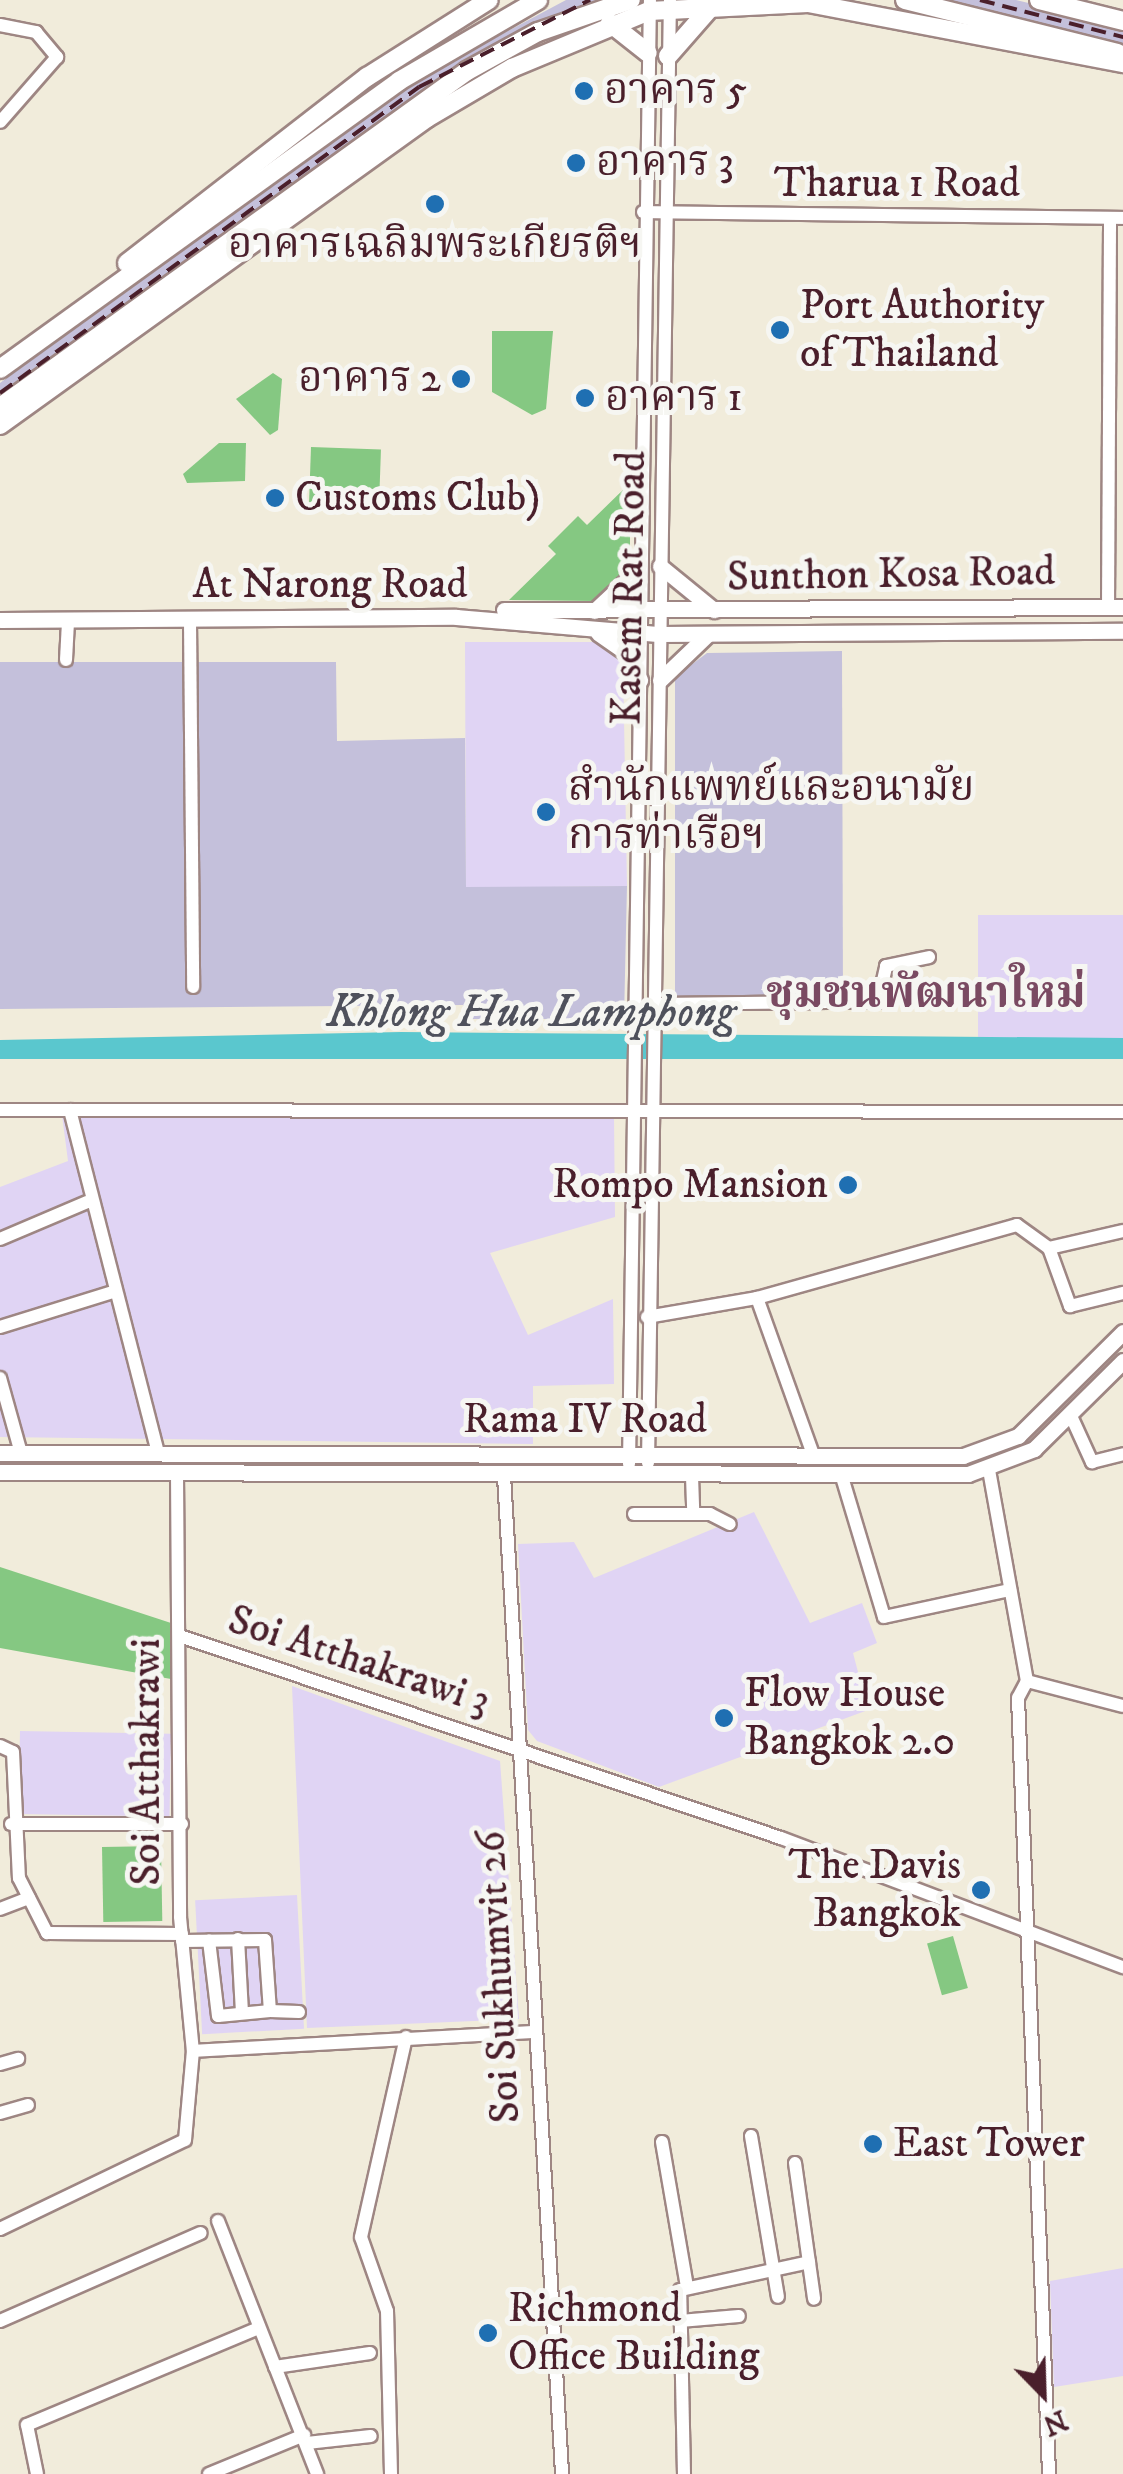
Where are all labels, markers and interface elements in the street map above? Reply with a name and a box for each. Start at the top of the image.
place label: อาคาร 5 [604,66,747,116]
marker: อาคาร 5 [573,80,595,102]
place label: อาคาร 3 [596,138,734,188]
marker: อาคาร 3 [565,152,587,174]
street label: Tharua 1 Road [774,159,1020,209]
marker: อาคารเฉลิมพระเกียรติฯ [424,193,446,215]
place label: อาคารเฉลิมพระเกียรติฯ [228,220,642,270]
place label: Port Authority of Thailand [800,281,1044,380]
marker: Port Authority of Thailand [769,319,791,341]
place label: อาคาร 2 [298,354,441,404]
marker: อาคาร 2 [450,368,472,390]
place label: อาคาร 1 [605,373,743,423]
marker: อาคาร 1 [574,387,596,409]
street label: Kasem Rat Road [602,450,658,726]
place label: Customs Club) [295,473,540,523]
marker: Customs Club) [264,487,286,509]
street label: Sunthon Kosa Road [727,547,1055,603]
street label: At Narong Road [193,560,467,610]
place label: สำนักแพทย์และอนามัย การท่าเรือฯ [568,763,974,861]
marker: สำนักแพทย์และอนามัย การท่าเรือฯ [533,799,559,825]
district label: ชุมชนพัฒนาใหม่ [766,968,1086,1022]
water label: Khlong Hua Lamphong [327,987,735,1041]
place label: Rompo Mansion [552,1160,828,1210]
marker: Rompo Mansion [837,1174,859,1196]
street label: Rama IV Road [463,1395,707,1445]
street label: Soi Atthakrawi 3 [222,1595,496,1727]
street label: Soi Atthakrawi [122,1638,172,1886]
place label: Flow House Bangkok 2.0 [744,1669,955,1768]
marker: Flow House Bangkok 2.0 [713,1707,735,1729]
street label: Soi Sukhumvit 26 [466,1829,532,2125]
place label: The Davis Bangkok [789,1841,961,1940]
marker: The Davis Bangkok [970,1879,992,1901]
place label: East Tower [893,2119,1085,2169]
marker: East Tower [862,2133,884,2155]
place label: Richmond Office Building [508,2284,759,2382]
marker: Richmond Office Building [477,2322,499,2344]
north arrow [993,2344,1093,2444]
text: N [1038,2401,1072,2443]

